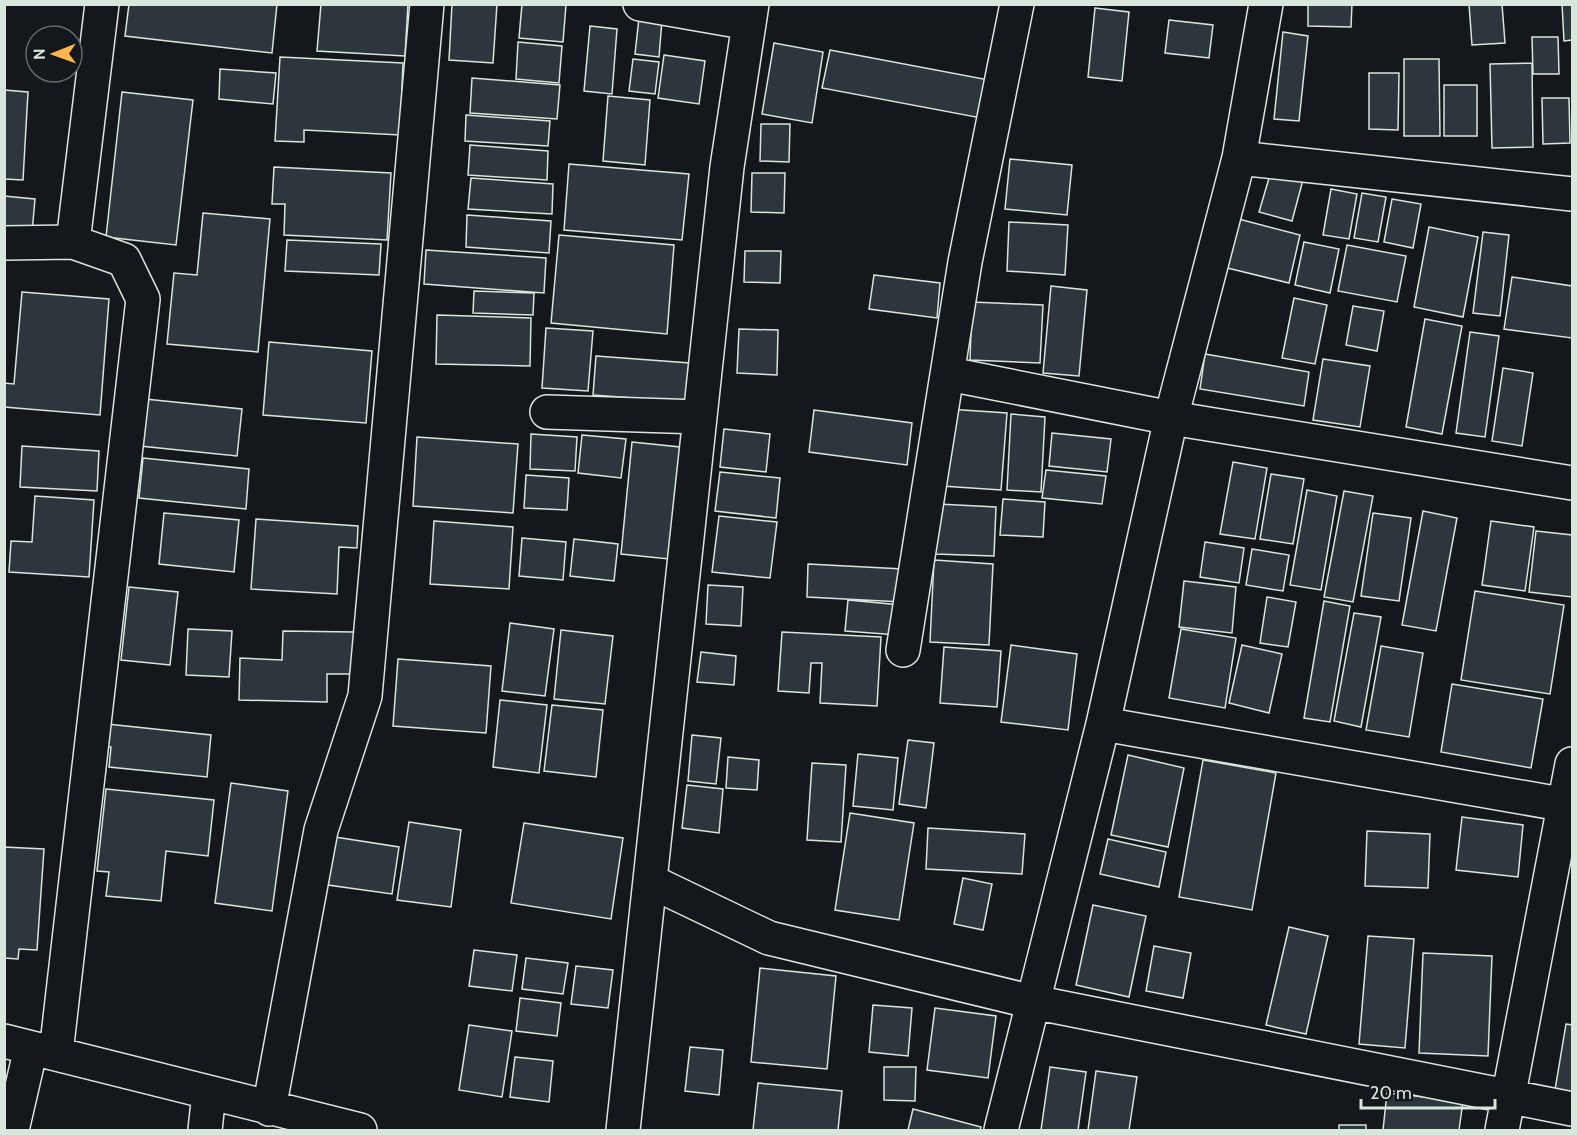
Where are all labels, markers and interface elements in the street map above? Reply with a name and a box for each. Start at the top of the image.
north arrow [24,24,84,84]
text: N [30,48,49,60]
scale bar [1361,1072,1494,1110]
text: 20 m [1370,1082,1412,1104]

